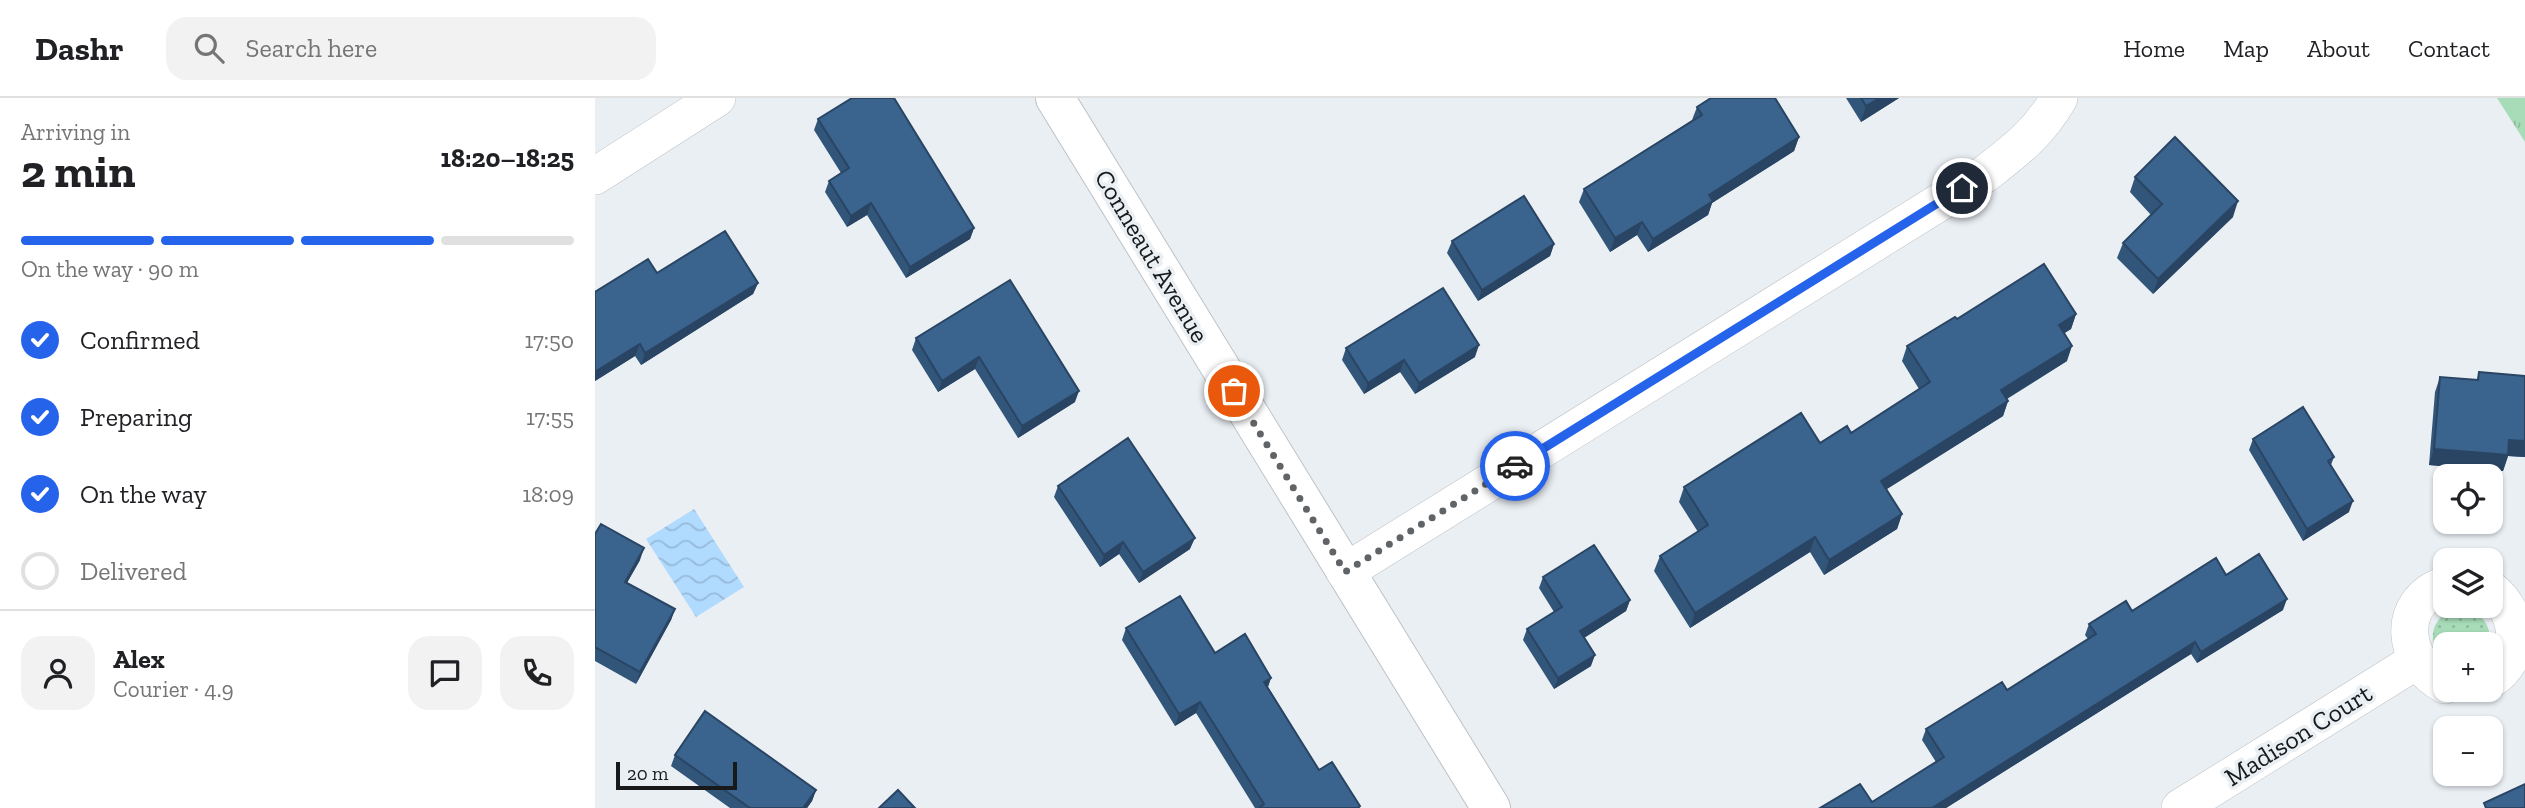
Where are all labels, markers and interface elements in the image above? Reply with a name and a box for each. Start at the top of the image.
search box [166,17,656,80]
text: Dashr [35,29,124,68]
icon: search [190,29,228,67]
text: Search here [246,32,377,64]
text: Home [2123,34,2185,63]
text: Map [2223,34,2269,63]
text: About [2307,34,2370,63]
text: Contact [2408,34,2490,63]
text: Arriving in [21,118,130,146]
text: 18:20–18:25 [441,142,574,174]
text: 2 min [21,144,136,199]
pin [1932,158,1992,218]
street label: Conneaut Avenue [1088,164,1216,348]
icon: home [1943,169,1981,207]
text: On the way · 90 m [21,255,199,283]
icon: check [21,321,59,359]
text: Confirmed [80,324,200,356]
text: 17:50 [525,326,574,354]
pin [1204,361,1264,421]
icon: bag [1215,372,1253,410]
icon: check [21,398,59,436]
text: Preparing [80,401,192,433]
text: 17:55 [526,403,574,431]
courier [1480,431,1550,501]
icon: car [1496,447,1534,485]
map controls [2433,464,2503,786]
button: locate [2433,464,2503,534]
icon: check [21,475,59,513]
text: On the way [80,478,207,510]
text: 18:09 [522,480,574,508]
button: layers [2433,548,2503,618]
text: Delivered [80,555,187,587]
button: + [2433,632,2503,702]
button: person [21,636,95,710]
button: chat [408,636,482,710]
button: phone [500,636,574,710]
text: Alex [113,643,165,675]
text: Courier · 4.9 [113,675,234,703]
street label: Madison Court [2218,677,2378,793]
button: − [2433,716,2503,786]
scale bar [616,759,737,791]
text: 20 m [627,762,668,785]

